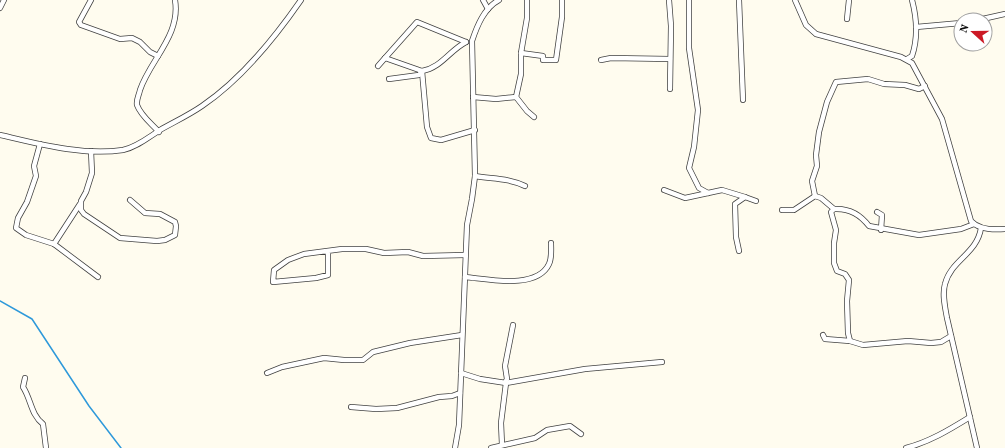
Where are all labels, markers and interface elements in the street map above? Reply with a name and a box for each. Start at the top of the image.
north arrow [953,12,993,52]
text: N [956,22,973,35]

